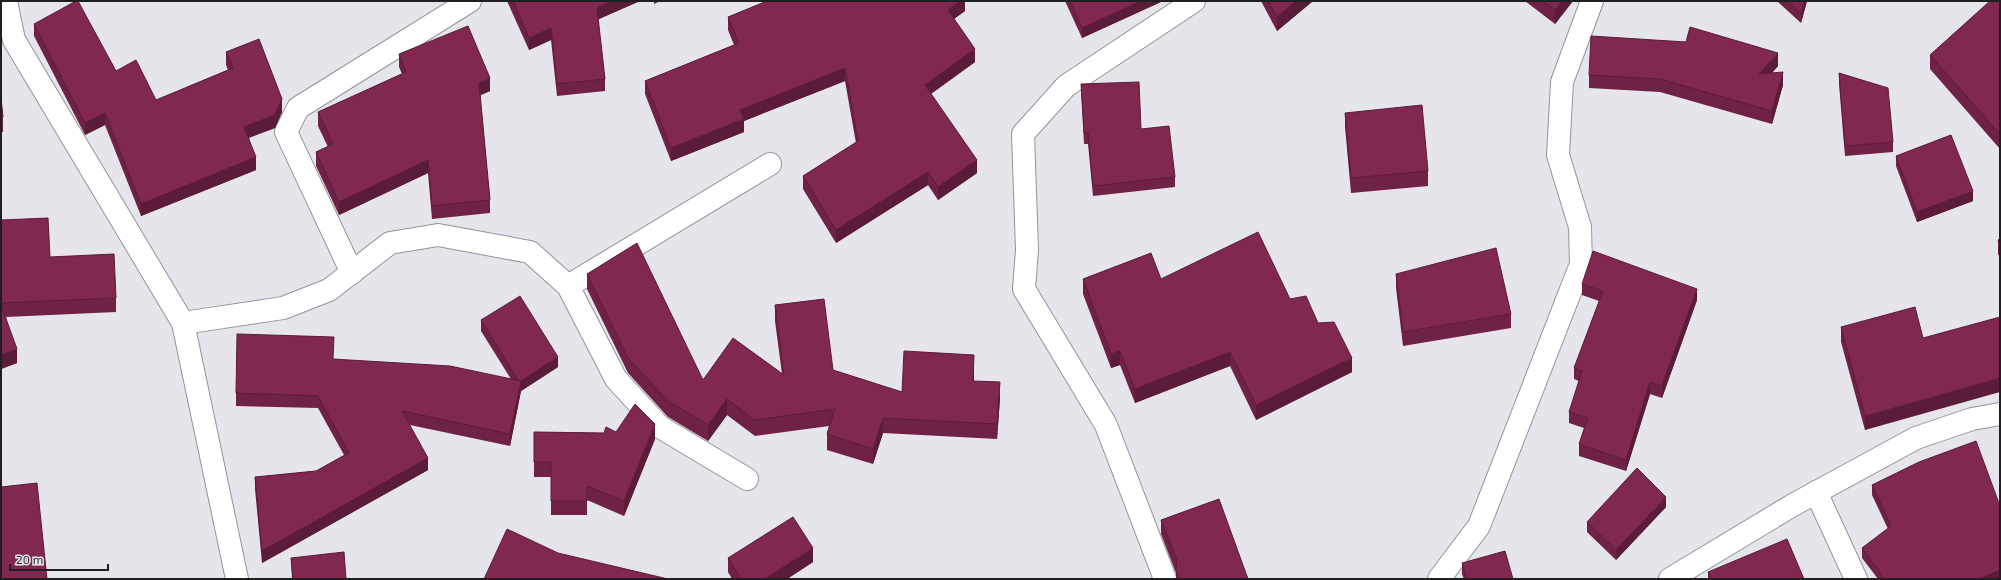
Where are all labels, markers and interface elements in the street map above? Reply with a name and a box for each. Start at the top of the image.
scale bar [10,546,108,572]
text: 20 m [16,552,43,566]

